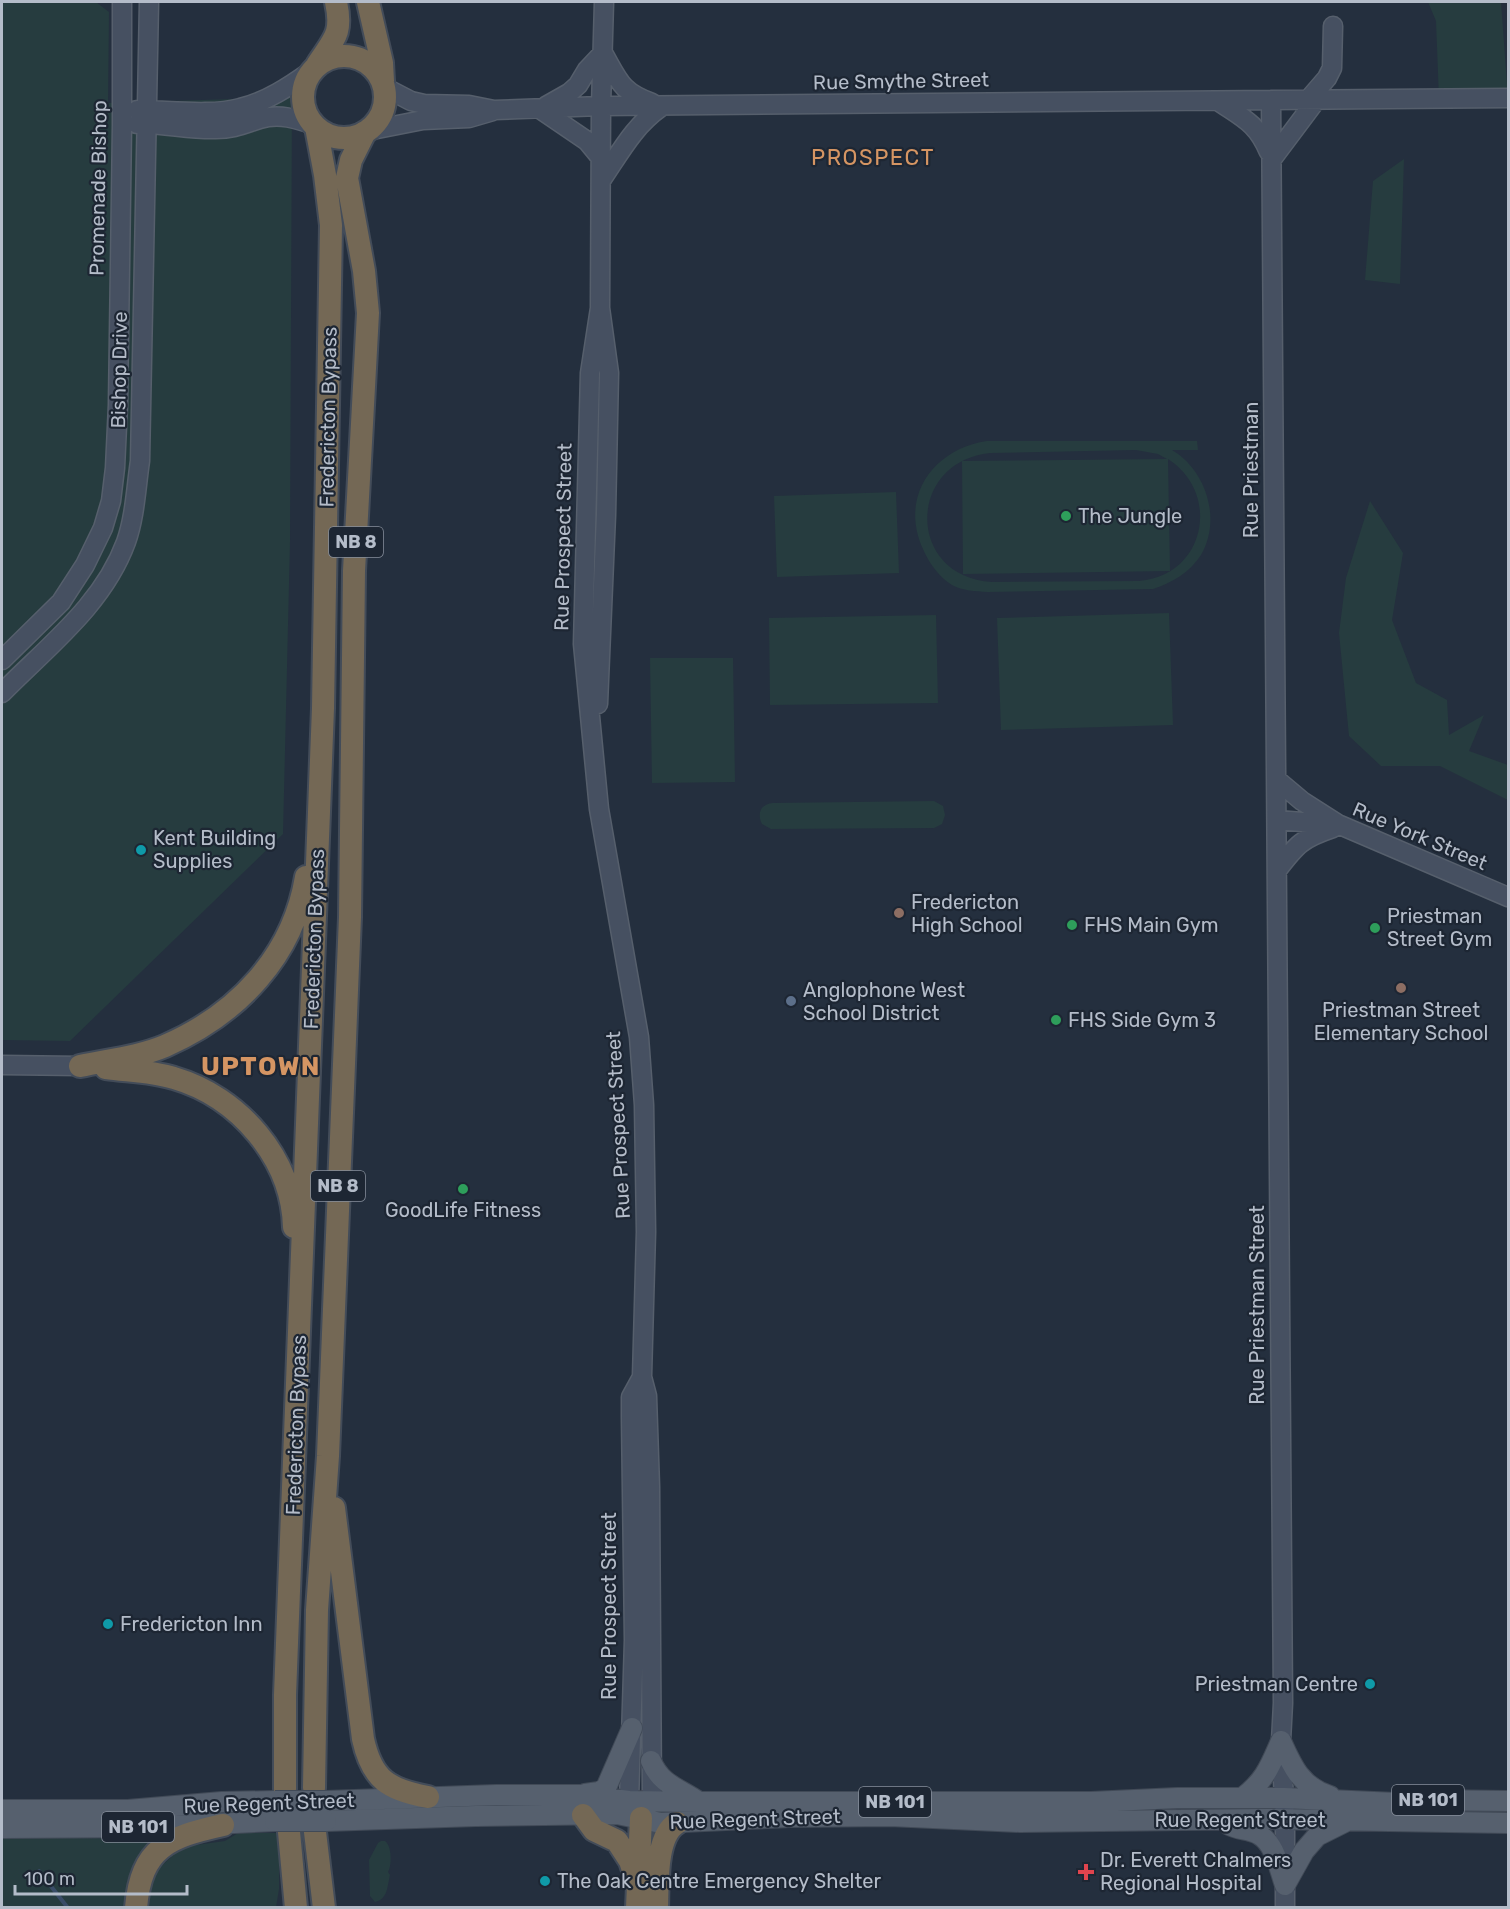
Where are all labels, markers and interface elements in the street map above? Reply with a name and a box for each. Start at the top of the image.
street label: Rue Smythe Street [813,67,989,95]
street label: Promenade Bishop [84,100,112,276]
district label: PROSPECT [811,144,935,171]
street label: Bishop Drive [106,311,132,429]
street label: Fredericton Bypass [314,326,342,508]
street label: Rue Priestman [1239,402,1263,538]
street label: Rue Prospect Street [549,443,577,631]
place label: The Jungle [1078,504,1182,528]
marker: The Jungle [1059,509,1073,523]
road number: NB 8 [329,527,383,557]
street label: Rue York Street [1349,797,1491,875]
place label: Kent Building Supplies [153,826,276,873]
marker: Kent Building Supplies [134,843,148,857]
street label: Fredericton Bypass [299,848,329,1030]
place label: Fredericton High School [911,890,1023,937]
place label: Priestman Street Gym [1387,904,1492,951]
marker: Fredericton High School [892,906,906,920]
place label: FHS Main Gym [1084,913,1219,937]
marker: FHS Main Gym [1065,918,1079,932]
marker: Priestman Street Gym [1368,921,1382,935]
place label: Anglophone West School District [803,978,965,1025]
marker: Priestman Street Elementary School [1394,981,1408,995]
marker: Anglophone West School District [784,994,798,1008]
place label: Priestman Street Elementary School [1314,998,1488,1045]
place label: FHS Side Gym 3 [1068,1008,1216,1032]
marker: FHS Side Gym 3 [1049,1013,1063,1027]
street label: Rue Prospect Street [601,1030,635,1219]
district label: UPTOWN [201,1051,321,1082]
road number: NB 8 [311,1171,365,1201]
marker: GoodLife Fitness [456,1182,470,1196]
place label: GoodLife Fitness [385,1198,541,1222]
street label: Rue Priestman Street [1245,1205,1269,1405]
street label: Fredericton Bypass [281,1334,311,1516]
street label: Rue Prospect Street [597,1512,621,1700]
place label: Fredericton Inn [120,1612,263,1636]
marker: Fredericton Inn [101,1617,115,1631]
place label: Priestman Centre [1195,1672,1358,1696]
marker: Priestman Centre [1363,1677,1377,1691]
road number: NB 101 [1392,1785,1464,1815]
road number: NB 101 [859,1787,931,1817]
street label: Rue Regent Street [183,1788,355,1818]
street label: Rue Regent Street [669,1804,841,1834]
street label: Rue Regent Street [1154,1808,1326,1832]
road number: NB 101 [102,1812,174,1842]
place label: Dr. Everett Chalmers Regional Hospital [1100,1848,1291,1895]
scale bar [15,1858,188,1896]
marker: Dr. Everett Chalmers Regional Hospital [1077,1863,1095,1881]
text: 100 m [24,1868,75,1890]
place label: The Oak Centre Emergency Shelter [557,1869,881,1893]
marker: The Oak Centre Emergency Shelter [538,1874,552,1888]

